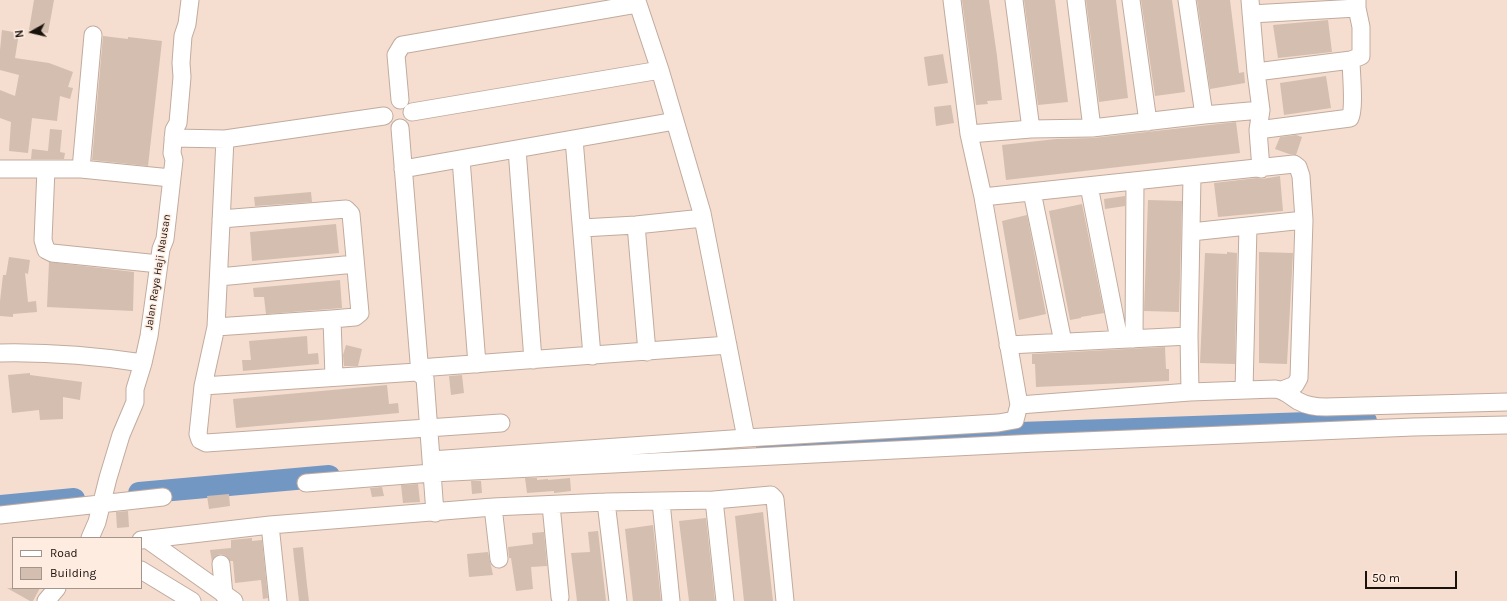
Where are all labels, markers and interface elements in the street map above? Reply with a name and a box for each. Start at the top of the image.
north arrow [12,12,52,52]
text: N [13,29,27,39]
street label: Jalan Raya Haji Nausan [142,213,174,331]
legend [12,537,142,589]
text: Road [50,546,78,560]
scale bar [1367,563,1459,589]
text: Building [50,566,96,580]
text: 50 m [1372,571,1400,585]

